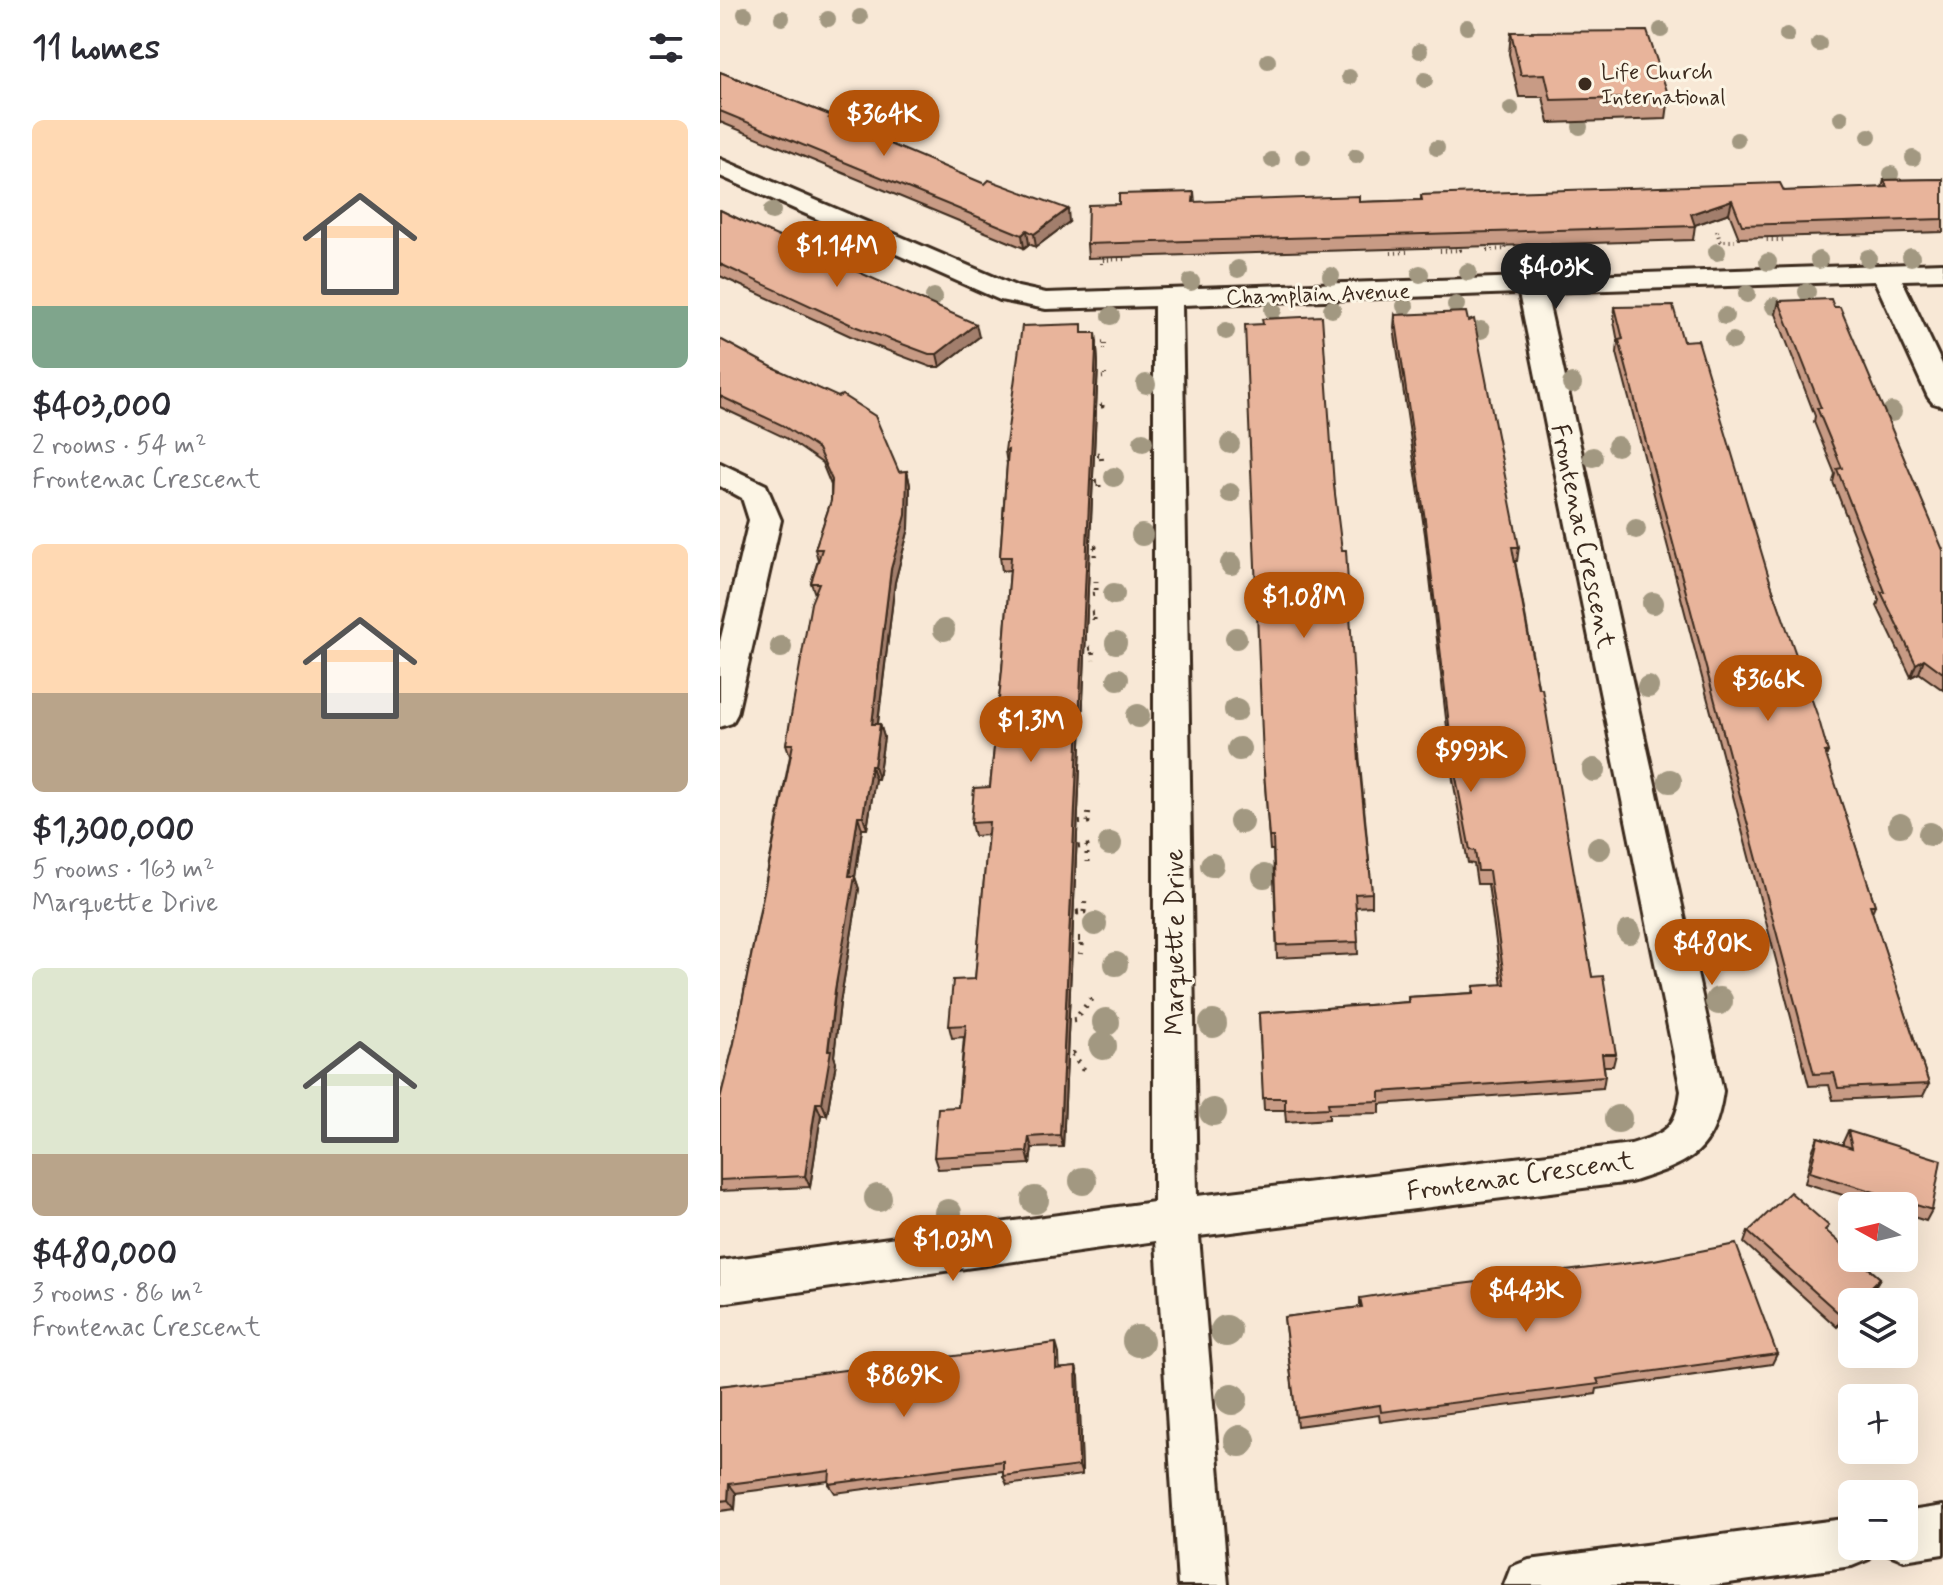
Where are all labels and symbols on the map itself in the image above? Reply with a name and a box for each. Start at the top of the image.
place label: Life Church International [1601,59,1726,112]
marker: Life Church International [1576,75,1594,93]
pin: $364K [828,90,940,158]
pin: $1.14M [772,221,902,289]
pin: $403K [1500,243,1612,311]
street label: Champlain Avenue [1226,278,1411,312]
street label: Frontenac Crescent [1542,421,1622,652]
pin: $1.08M [1239,572,1369,640]
pin: $366K [1712,655,1824,723]
pin: $1.3M [975,696,1087,764]
pin: $993K [1415,726,1527,794]
street label: Marquette Drive [1159,849,1193,1035]
pin: $480K [1656,919,1768,987]
street label: Frontenac Crescent [1405,1144,1636,1210]
north arrow [1838,1192,1918,1272]
pin: $1.03M [888,1215,1018,1283]
pin: $443K [1470,1266,1582,1334]
pin: $869K [848,1351,960,1419]

